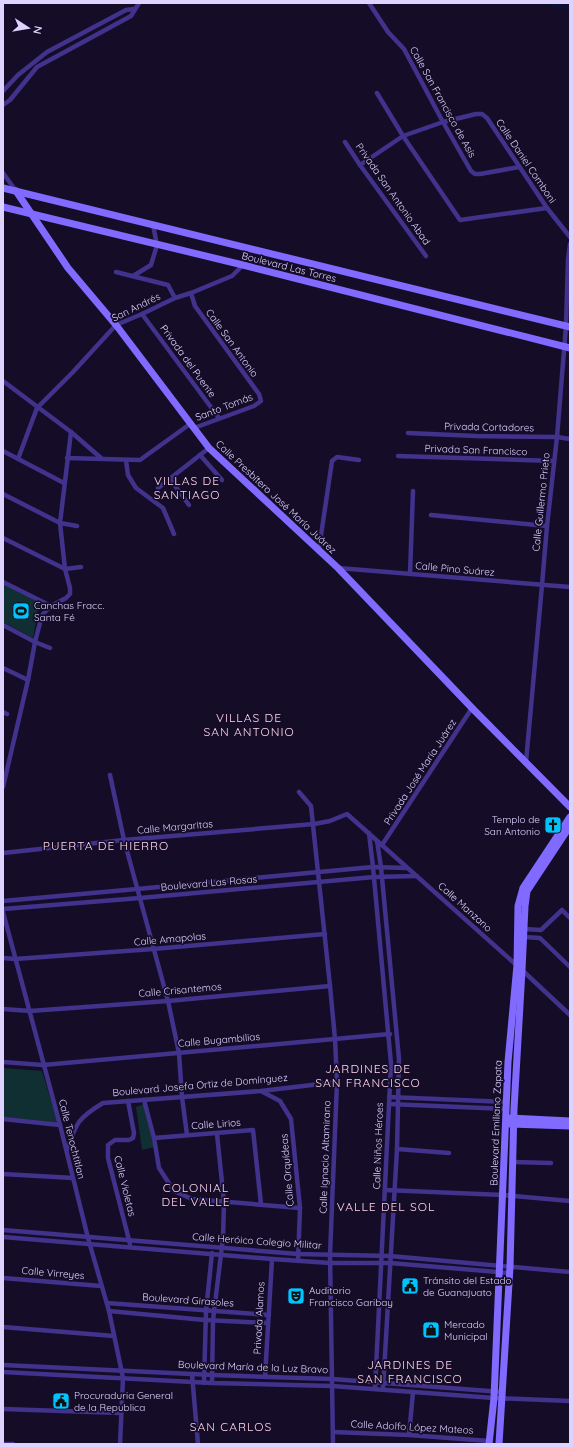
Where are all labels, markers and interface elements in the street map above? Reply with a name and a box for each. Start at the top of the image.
north arrow [8,8,48,48]
text: N [30,25,45,35]
street label: Calle San Francisco de Asís [407,44,479,160]
street label: Calle Daniel Comboni [493,116,559,206]
street label: Privada San Antonio Abad [353,141,433,247]
street label: Boulevard Las Torres [240,249,338,285]
street label: San Andrés [110,290,163,324]
street label: Calle San Antonio [203,306,261,380]
street label: Privada del Puente [157,322,219,400]
street label: Santo Tomás [194,390,255,424]
street label: Privada Cortadores [444,420,534,434]
street label: Calle Presbítero José María Juárez [213,438,339,557]
street label: Privada San Francisco [424,442,528,458]
street label: Calle Guillermo Prieto [529,452,553,552]
district label: VILLAS DE SANTIAGO [154,473,220,502]
street label: Calle Pino Suárez [415,559,495,579]
place label: Canchas Fracc. Santa Fé [34,599,104,624]
sports icon: Canchas Fracc. Santa Fé [11,601,31,621]
district label: VILLAS DE SAN ANTONIO [203,710,295,739]
street label: Privada José María Juárez [381,716,459,827]
place label: Templo de San Antonio [484,813,540,838]
church icon: Templo de San Antonio [543,815,563,835]
street label: Calle Margaritas [137,817,214,837]
district label: PUERTA DE HIERRO [43,838,169,853]
street label: Boulevard Las Rosas [160,872,258,894]
street label: Calle Manzano [435,879,495,935]
street label: Calle Amapolas [133,929,207,949]
street label: Calle Crisantemos [138,980,222,1000]
street label: Calle Bugambilias [177,1030,261,1050]
street label: Boulevard Emiliano Zapata [487,1060,505,1186]
district label: JARDINES DE SAN FRANCISCO [315,1061,421,1090]
street label: Boulevard Josefa Ortiz de Domínguez [112,1071,288,1099]
street label: Calle Tenochtitlan [56,1098,88,1180]
street label: Calle Ignacio Altamirano [317,1100,333,1214]
street label: Calle Niños Héroes [370,1102,386,1190]
street label: Calle Lirios [191,1116,242,1132]
street label: Calle Orquídeas [277,1133,297,1207]
street label: Calle Violetas [111,1154,139,1218]
district label: COLONIAL DEL VALLE [161,1180,231,1209]
district label: VALLE DEL SOL [337,1199,435,1214]
street label: Calle Heróico Colegio Militar [192,1230,322,1252]
street label: Calle Virreyes [21,1264,85,1282]
place label: Tránsito del Estado de Guanajuato [423,1274,512,1299]
public building icon: Tránsito del Estado de Guanajuato [400,1276,420,1296]
street label: Privada Alamos [251,1281,267,1355]
place label: Auditorio Francisco Garibay [309,1284,393,1309]
theatre icon: Auditorio Francisco Garibay [286,1286,306,1306]
street label: Boulevard Girasoles [142,1290,235,1310]
place label: Mercado Municipal [444,1318,488,1343]
shop icon: Mercado Municipal [421,1320,441,1340]
district label: JARDINES DE SAN FRANCISCO [357,1357,463,1386]
street label: Boulevard María de la Luz Bravo [178,1358,328,1376]
place label: Procuraduria General de la Republica [74,1389,173,1414]
public building icon: Procuraduria General de la Republica [51,1391,71,1411]
street label: Calle Adolfo López Mateos [350,1417,474,1437]
district label: SAN CARLOS [190,1419,272,1434]

